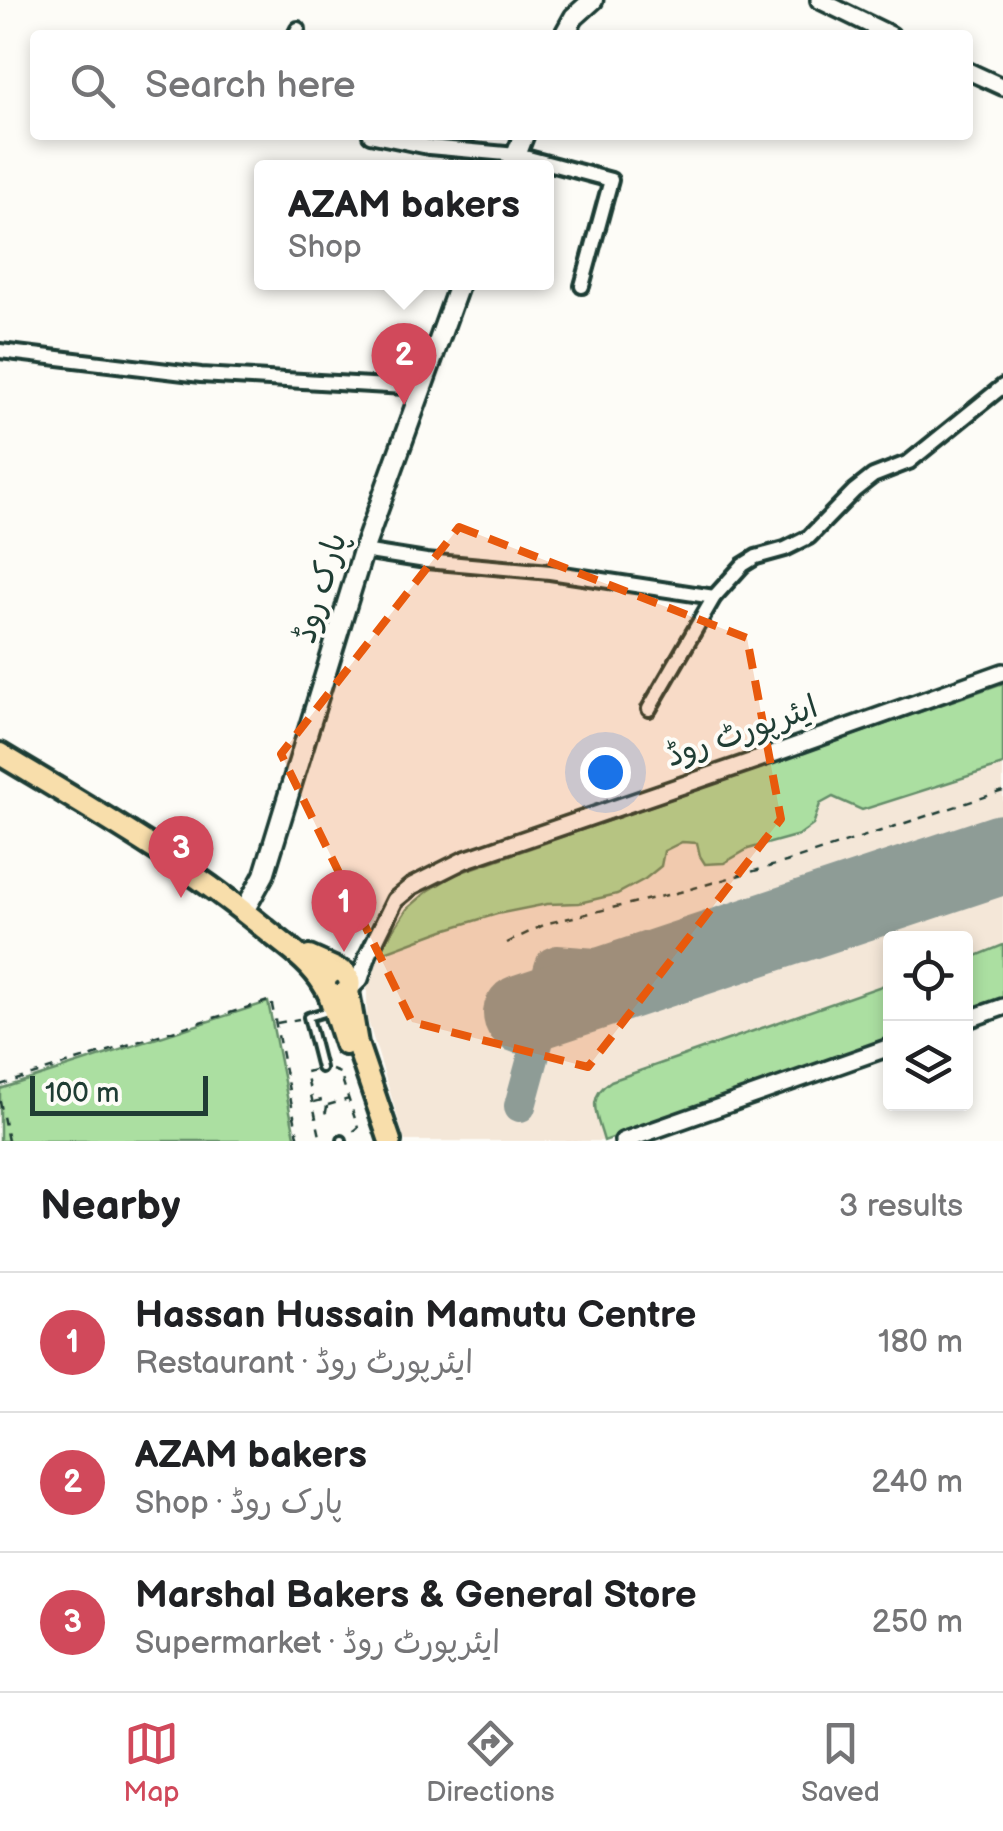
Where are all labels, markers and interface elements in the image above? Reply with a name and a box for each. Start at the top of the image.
search box [30,30,973,140]
icon: search [65,58,120,113]
text: Search here [145,63,356,108]
popup [254,160,554,290]
text: AZAM bakers [288,183,520,228]
text: Shop [288,228,362,267]
pin: 2 [372,322,436,405]
street label: پارک روڈ [286,528,356,648]
street label: ایئرپورٹ روڈ [661,688,823,776]
your location [580,747,631,798]
pin: 3 [148,816,214,898]
pin: 1 [312,870,376,952]
map controls [883,931,973,1111]
button: locate [883,931,973,1021]
button: layers [883,1021,973,1111]
scale bar [30,1071,208,1116]
text: 100 m [45,1077,119,1110]
text: Nearby [40,1181,180,1232]
text: 3 results [839,1187,963,1226]
text: Hassan Hussain Mamutu Centre [135,1293,696,1338]
text: 1 [66,1323,79,1362]
text: 180 m [878,1323,963,1362]
text: Restaurant · ایئرپورٹ روڈ [135,1344,473,1383]
text: AZAM bakers [135,1433,367,1478]
text: 2 [63,1463,82,1502]
text: 240 m [871,1463,963,1502]
text: Shop · پارک روڈ [135,1484,343,1523]
text: Marshal Bakers & General Store [135,1573,697,1618]
text: 3 [63,1603,82,1642]
text: 250 m [872,1603,963,1642]
text: Supermarket · ایئرپورٹ روڈ [135,1624,500,1663]
tab: Map [123,1716,180,1809]
tab: Directions [426,1716,555,1809]
tab: Saved [801,1716,880,1809]

